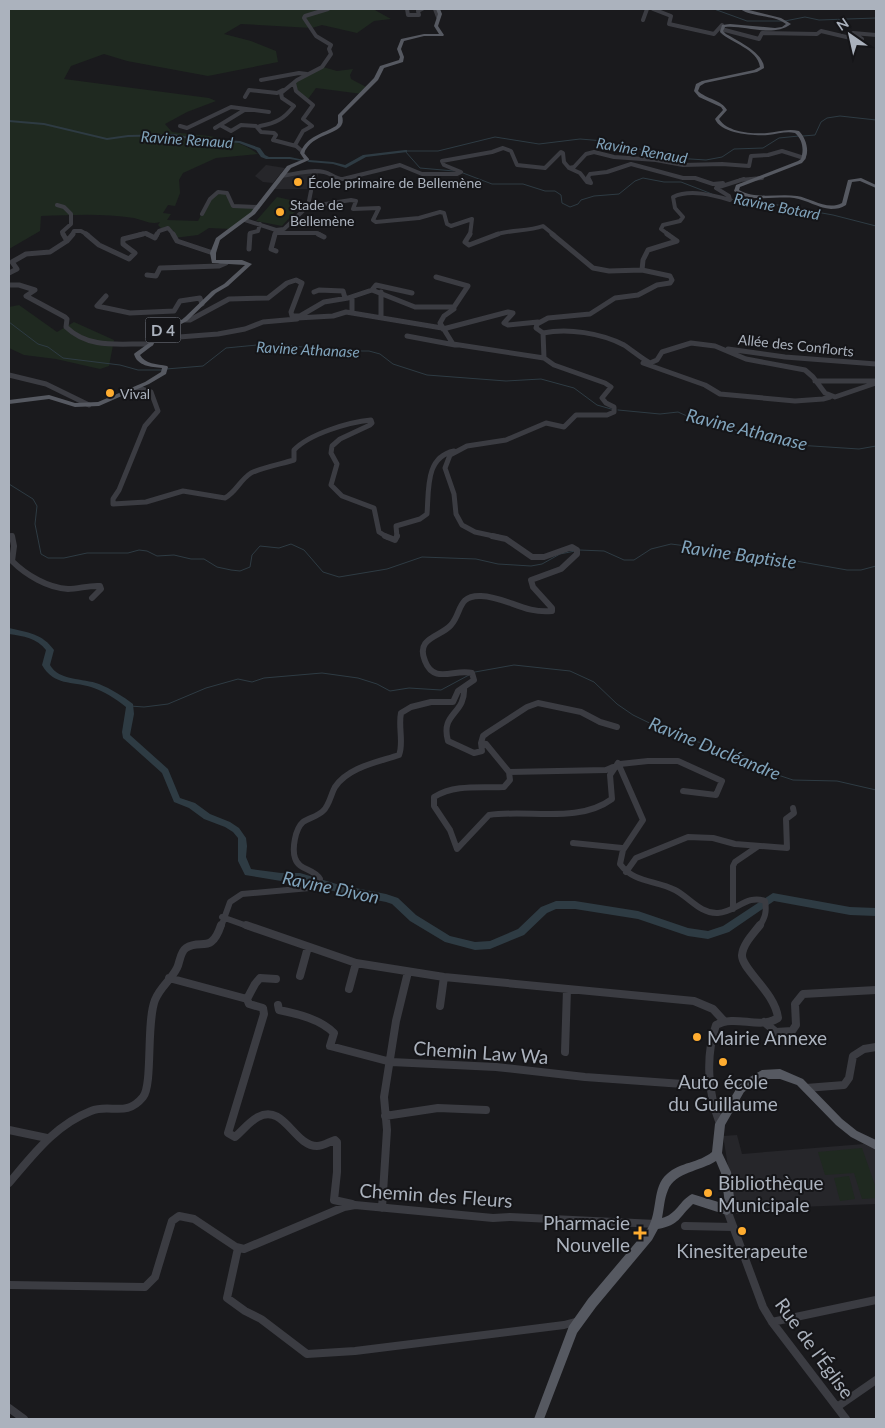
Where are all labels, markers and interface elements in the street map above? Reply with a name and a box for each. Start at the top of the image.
north arrow [825,10,875,60]
text: N [833,14,852,34]
water label: Ravine Renaud [140,127,234,151]
water label: Ravine Renaud [595,133,689,167]
place label: École primaire de Bellemène [308,174,482,191]
marker: École primaire de Bellemène [292,176,304,188]
water label: Ravine Botard [732,189,822,223]
place label: Stade de Bellemène [290,196,354,229]
marker: Stade de Bellemène [274,206,286,218]
road number: D 4 [146,318,180,342]
street label: Allée des Conflorts [737,330,855,360]
water label: Ravine Athanase [256,337,360,361]
place label: Vival [120,385,150,402]
marker: Vival [104,387,116,399]
water label: Ravine Athanase [684,403,810,455]
water label: Ravine Baptiste [680,535,798,573]
water label: Ravine Ducléandre [646,712,784,784]
water label: Ravine Divon [281,866,381,908]
place label: Mairie Annexe [707,1026,827,1049]
marker: Mairie Annexe [691,1031,703,1043]
street label: Chemin Law Wa [413,1036,549,1068]
marker: Auto école du Guillaume [717,1056,729,1068]
place label: Auto école du Guillaume [668,1070,778,1115]
place label: Bibliothèque Municipale [718,1171,824,1216]
street label: Chemin des Fleurs [359,1178,513,1212]
marker: Bibliothèque Municipale [702,1187,714,1199]
place label: Pharmacie Nouvelle [543,1211,630,1256]
marker: Kinesiterapeute [736,1225,748,1237]
marker: Pharmacie Nouvelle [634,1227,646,1239]
place label: Kinesiterapeute [676,1239,808,1262]
street label: Rue de l'Église [771,1293,859,1403]

